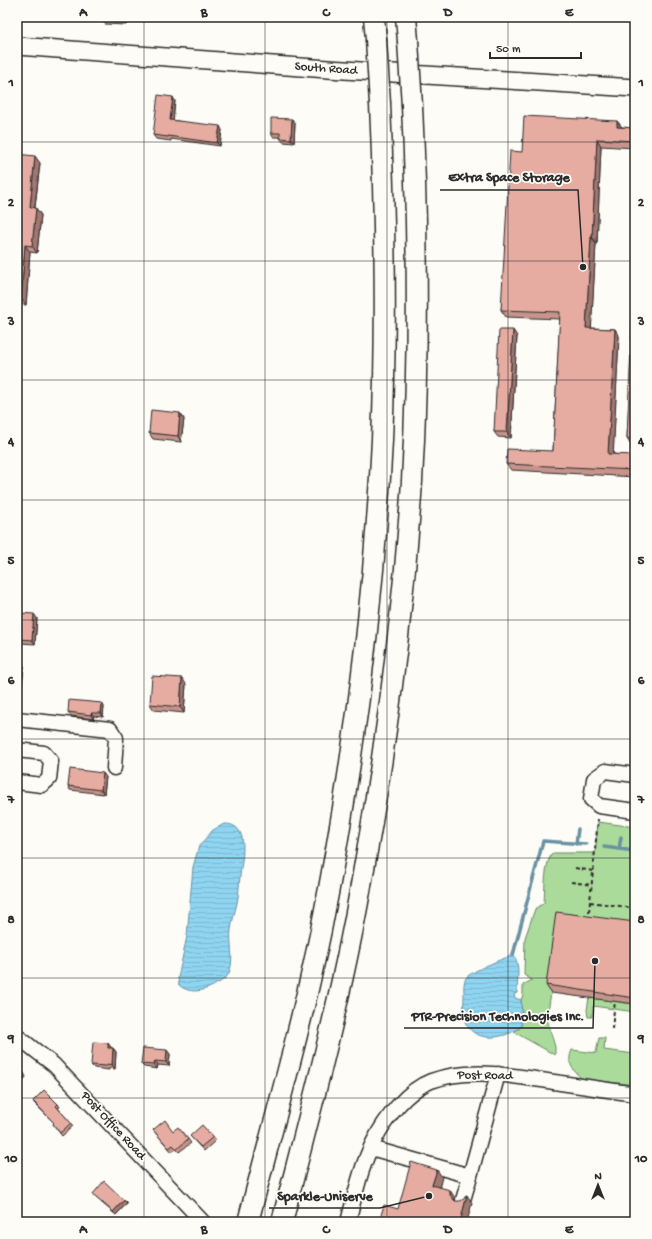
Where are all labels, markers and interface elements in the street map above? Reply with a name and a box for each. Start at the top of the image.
text: A [78,6,88,21]
text: B [200,6,209,21]
text: C [321,6,331,21]
text: D [443,6,453,21]
text: E [565,6,574,21]
scale bar [490,34,581,60]
text: 50 m [496,43,521,57]
street label: South Road [294,59,359,79]
text: 1 [7,76,14,91]
text: 1 [637,76,644,91]
callout: Extra Space Storage [440,164,578,190]
text: Extra Space Storage [448,170,571,187]
text: 2 [8,196,15,211]
text: 2 [638,196,645,211]
text: 3 [7,315,15,330]
text: 3 [637,315,645,330]
text: 4 [7,435,15,450]
text: 4 [637,435,645,450]
text: 5 [8,554,15,569]
text: 5 [638,554,645,569]
text: 6 [8,674,15,689]
text: 6 [638,674,645,689]
text: 7 [7,793,16,808]
text: 7 [637,793,646,808]
text: 8 [7,913,15,928]
text: 8 [637,913,645,928]
callout: PTR-Precision Technologies Inc. [404,1002,593,1028]
text: PTR-Precision Technologies Inc. [411,1009,584,1026]
text: 9 [7,1032,15,1047]
text: 9 [637,1032,645,1047]
street label: Post Road [456,1068,514,1084]
street label: Post Office Road [77,1088,150,1164]
text: 10 [4,1152,18,1167]
text: 10 [634,1152,648,1167]
north arrow [578,1165,618,1205]
text: N [594,1171,602,1183]
callout: Sparkle-Uniserve [269,1182,380,1208]
text: Sparkle-Uniserve [277,1189,374,1206]
text: A [78,1223,88,1238]
text: B [200,1223,209,1238]
text: C [321,1223,331,1238]
text: D [443,1223,453,1238]
text: E [565,1223,574,1238]

